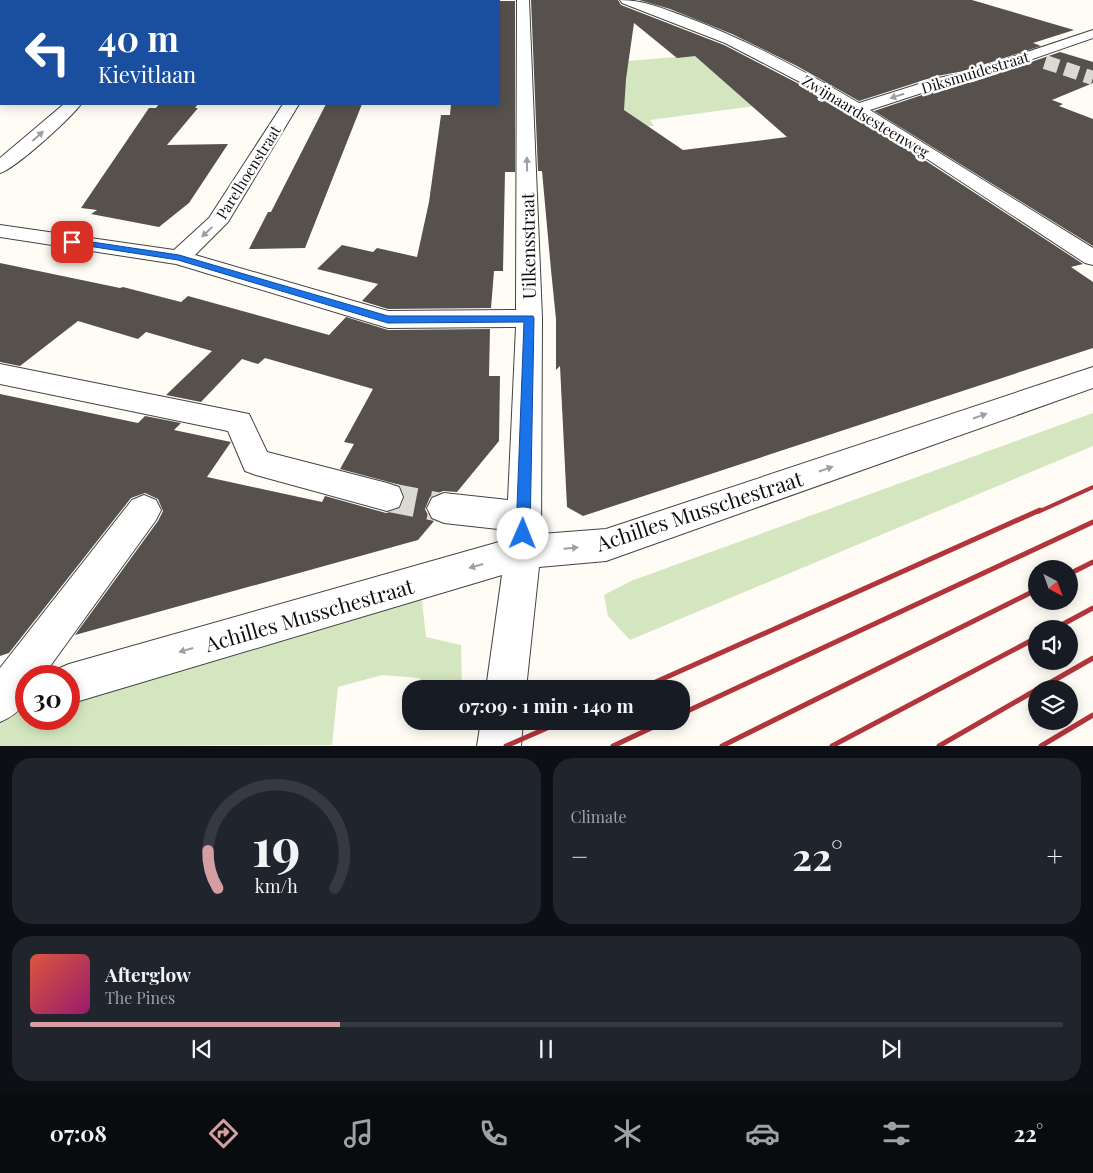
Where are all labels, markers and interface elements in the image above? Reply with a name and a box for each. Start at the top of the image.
text: 40 m [98,14,179,61]
icon: left [15,20,80,85]
street label: Diksmuidestraat [919,46,1032,98]
text: Kievitlaan [98,59,196,89]
street label: Zwijnaardsesteenweg [799,70,933,162]
one-way arrow [889,92,904,100]
street label: Parelhoenstraat [211,121,285,223]
one-way arrow [31,130,43,142]
one-way arrow [522,156,530,172]
street label: Uilkensstraat [515,192,541,299]
pin [51,221,93,263]
one-way arrow [201,226,213,238]
icon: arrive [58,228,86,256]
one-way arrow [972,412,987,419]
street label: Achilles Musschestraat [591,463,806,557]
one-way arrow [819,465,834,473]
position arrow [496,507,548,559]
one-way arrow [564,544,580,552]
north arrow [1028,560,1078,610]
map controls [1028,560,1078,730]
one-way arrow [468,562,483,570]
street label: Achilles Musschestraat [200,571,417,657]
button: sound [1028,620,1078,670]
one-way arrow [178,647,193,655]
speed limit sign: 30 [15,665,80,730]
button: layers [1028,680,1078,730]
text: 07:09 · 1 min · 140 m [458,692,634,718]
text: Climate [571,806,627,827]
text: 19 [252,811,301,880]
text: 22° [792,830,843,881]
text: − [571,837,589,874]
text: + [1047,837,1063,874]
text: km/h [255,874,298,897]
text: Afterglow [105,961,191,987]
text: The Pines [105,987,175,1008]
icon: previous [188,1035,216,1063]
icon: pause [532,1035,560,1063]
icon: next [877,1035,905,1063]
icon: directions [206,1116,241,1151]
icon: music [341,1116,376,1151]
icon: phone [476,1116,511,1151]
icon: climate [610,1116,645,1151]
icon: car [745,1116,780,1151]
icon: filters [879,1116,914,1151]
text: 07:08 [50,1118,107,1148]
text: 22° [1014,1118,1043,1148]

